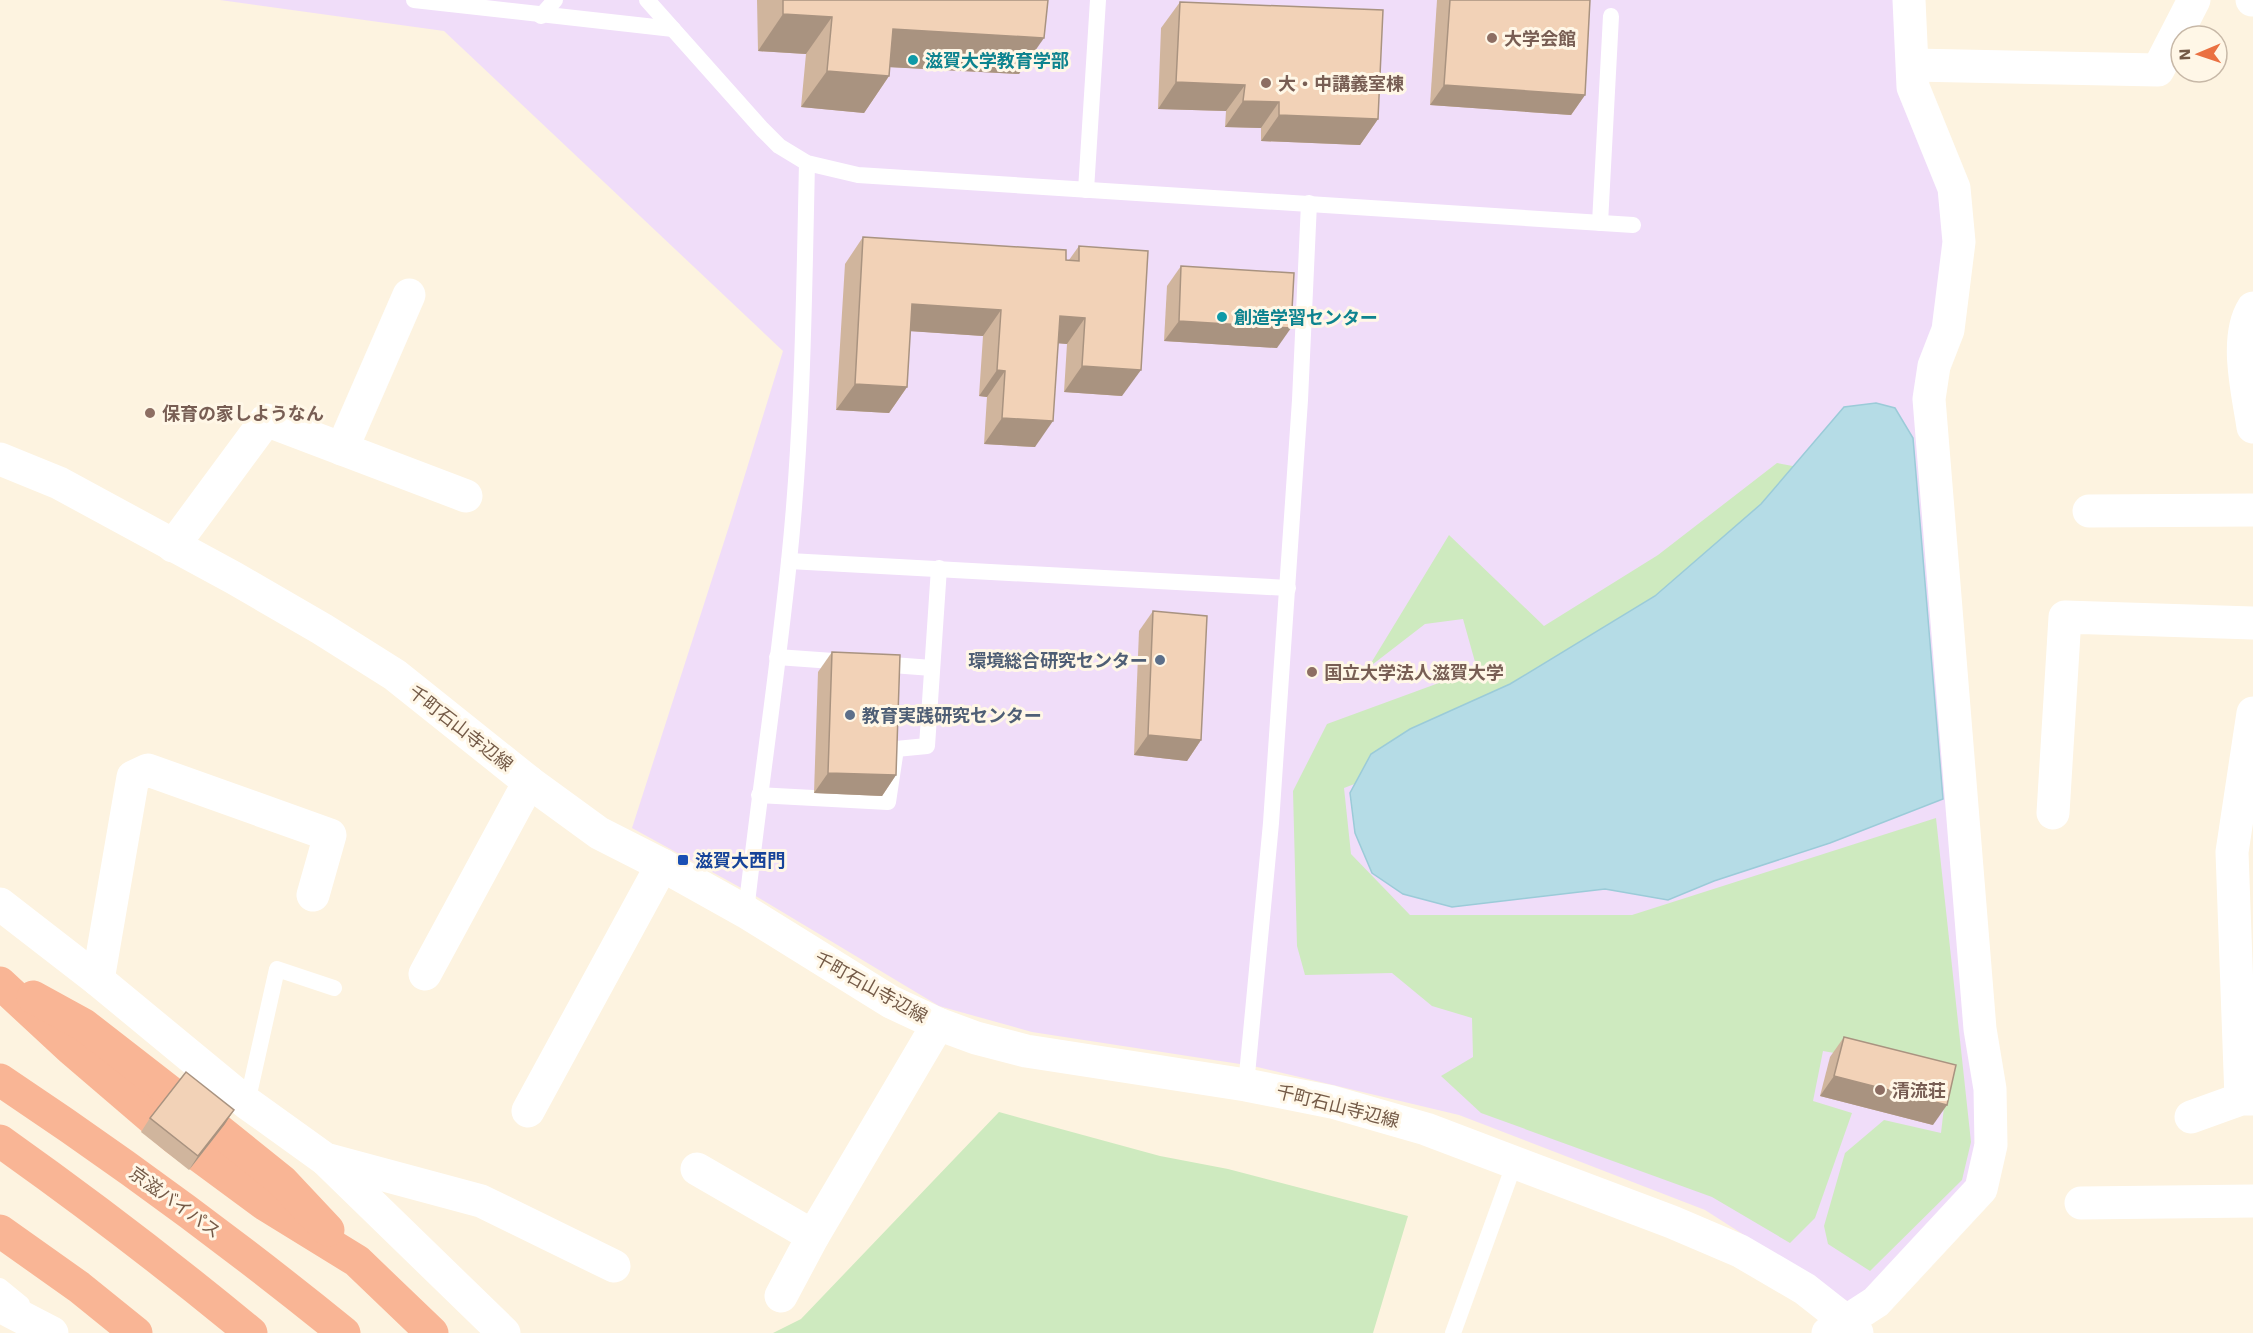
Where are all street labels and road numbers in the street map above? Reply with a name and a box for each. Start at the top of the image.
street label: 千町石山寺辺線 [405,681,517,775]
street label: 千町石山寺辺線 [811,947,931,1027]
street label: 千町石山寺辺線 [1274,1081,1402,1131]
street label: 京滋バイパス [125,1162,225,1242]

